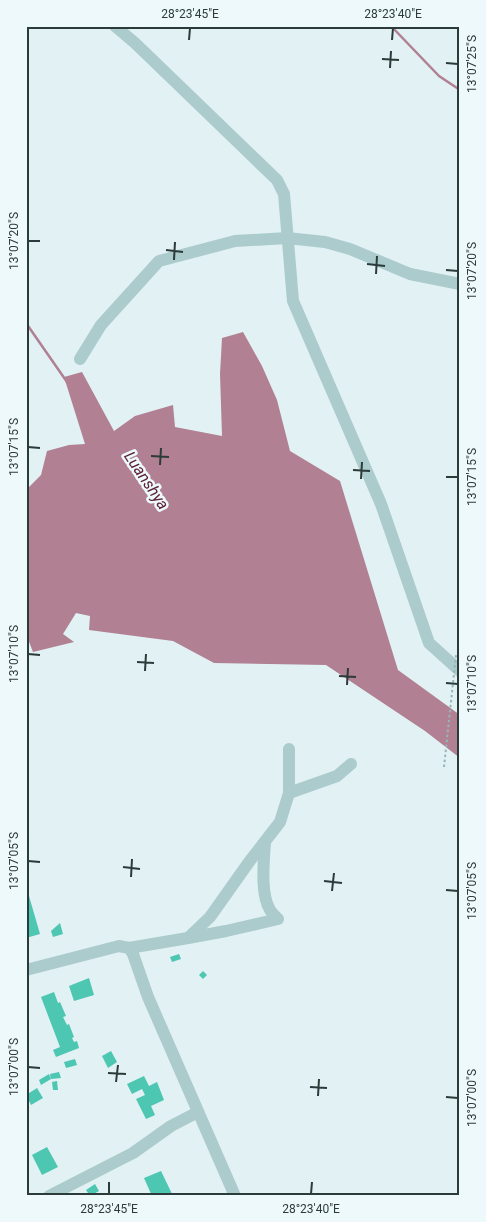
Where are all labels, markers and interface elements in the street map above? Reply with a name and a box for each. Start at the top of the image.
text: 28°23'45"E [161,7,219,21]
text: 28°23'40"E [364,7,422,21]
text: 13°07'25"S [465,35,479,93]
text: 13°07'20"S [7,212,21,270]
text: 13°07'20"S [465,242,479,300]
text: 13°07'15"S [7,418,21,476]
water label: Luanshya [120,448,173,513]
text: 13°07'15"S [465,448,479,506]
text: 13°07'10"S [7,625,21,683]
text: 13°07'10"S [465,655,479,713]
text: 13°07'05"S [7,832,21,890]
text: 13°07'05"S [465,862,479,920]
text: 13°07'00"S [7,1038,21,1096]
text: 13°07'00"S [465,1069,479,1127]
text: 28°23'45"E [80,1202,138,1216]
text: 28°23'40"E [282,1202,340,1216]

